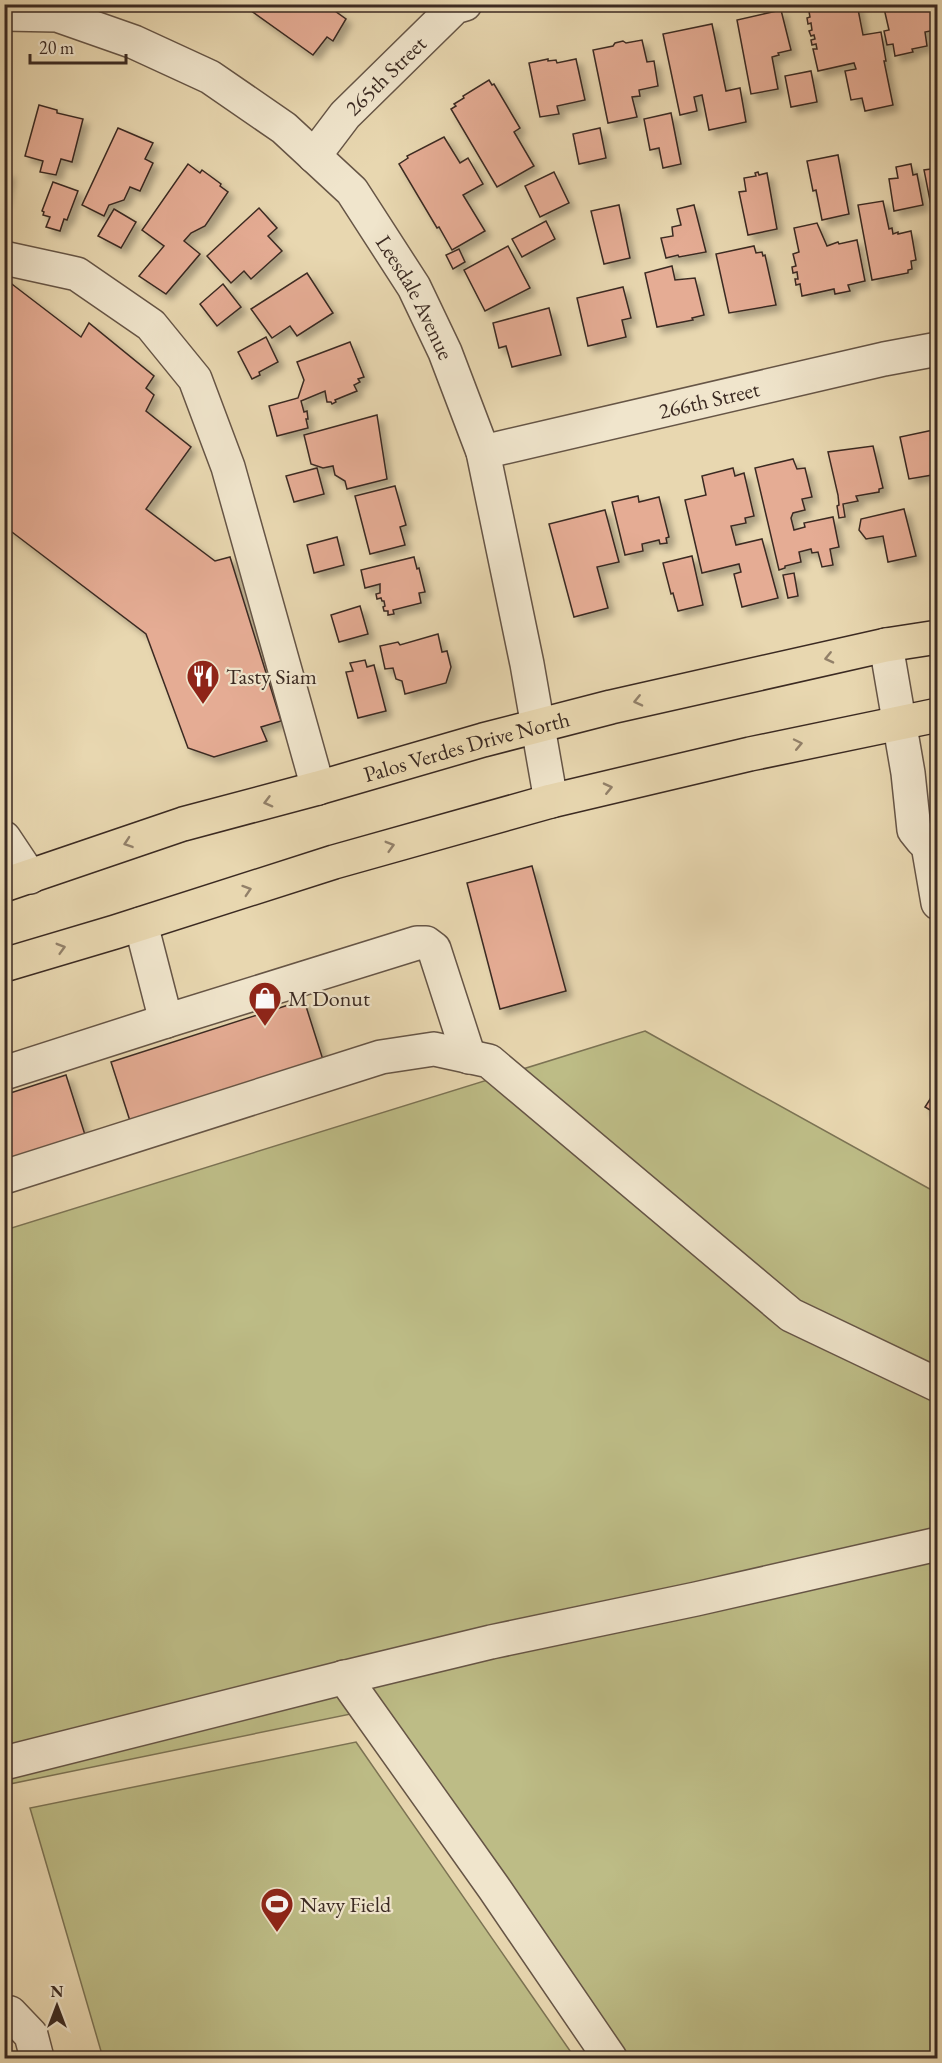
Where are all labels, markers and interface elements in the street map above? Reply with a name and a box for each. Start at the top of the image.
scale bar [30,27,126,65]
street label: 265th Street [339,29,433,122]
text: 20 m [39,36,74,59]
street label: Leesdale Avenue [369,230,461,364]
street label: 266th Street [656,374,763,426]
one-way arrow [824,651,834,664]
restaurant icon: Tasty Siam [185,658,221,705]
place label: Tasty Siam [226,662,317,691]
one-way arrow [634,693,644,706]
street label: Palos Verdes Drive North [360,704,573,789]
one-way arrow [793,738,803,751]
one-way arrow [603,782,613,795]
one-way arrow [263,794,273,807]
one-way arrow [123,836,134,848]
one-way arrow [384,841,395,853]
one-way arrow [241,885,252,897]
one-way arrow [55,943,66,955]
shop icon: M Donut [247,980,283,1027]
place label: M Donut [288,984,370,1013]
sports icon: Navy Field [259,1886,295,1933]
place label: Navy Field [300,1890,392,1919]
north arrow [27,1976,87,2036]
text: N [51,1981,64,2002]

